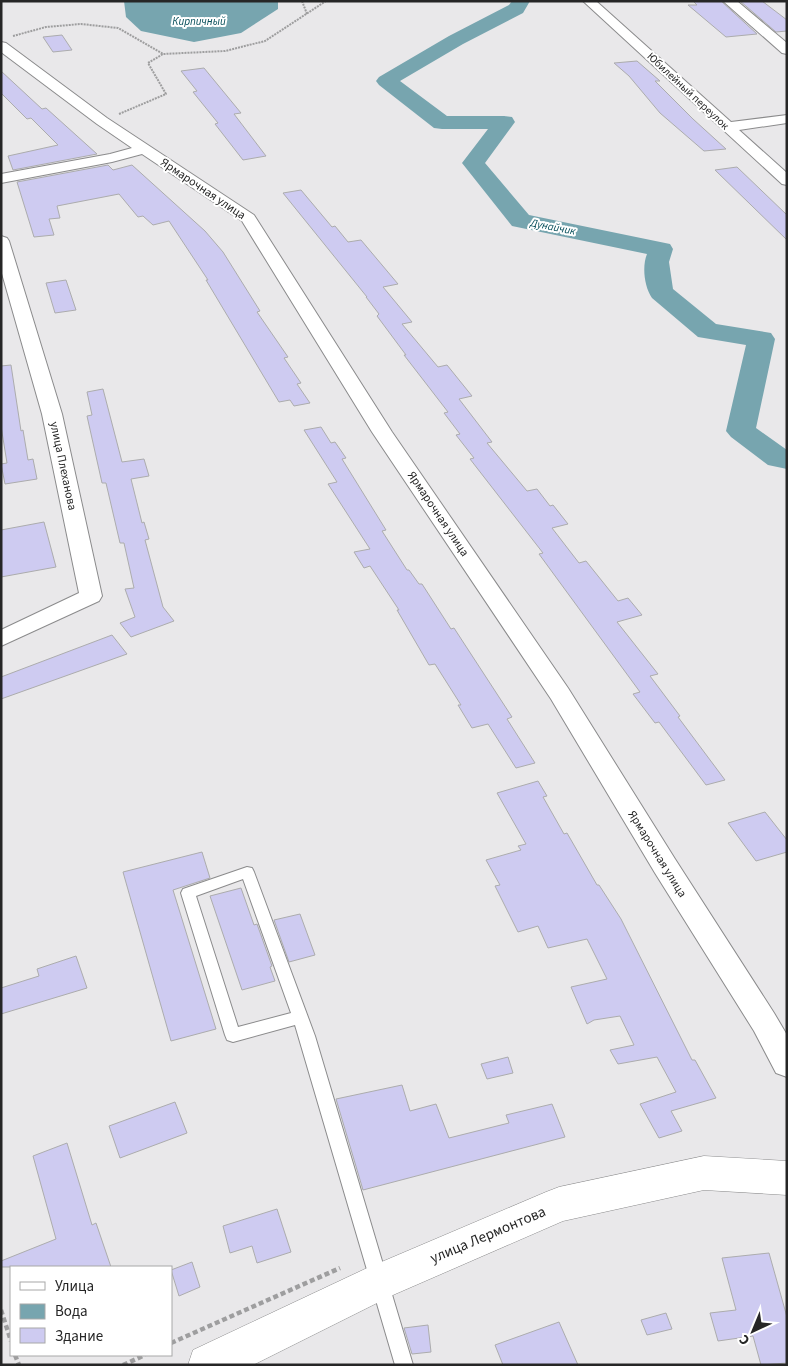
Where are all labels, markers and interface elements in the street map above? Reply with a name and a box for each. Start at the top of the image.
water label: Кирпичный [172,14,226,29]
street label: Юбилейный переулок [644,49,733,133]
street label: Ярмарочная улица [157,154,249,224]
water label: Дунайчик [528,215,578,239]
street label: улица Плеханова [45,420,81,512]
street label: Ярмарочная улица [403,468,473,560]
street label: Ярмарочная улица [623,807,691,901]
street label: улица Лермонтова [427,1201,549,1269]
legend [10,1266,172,1356]
text: Улица [55,1276,94,1297]
text: Вода [55,1301,88,1322]
north arrow [728,1306,778,1356]
text: Здание [55,1326,103,1347]
text: С [735,1330,755,1350]

